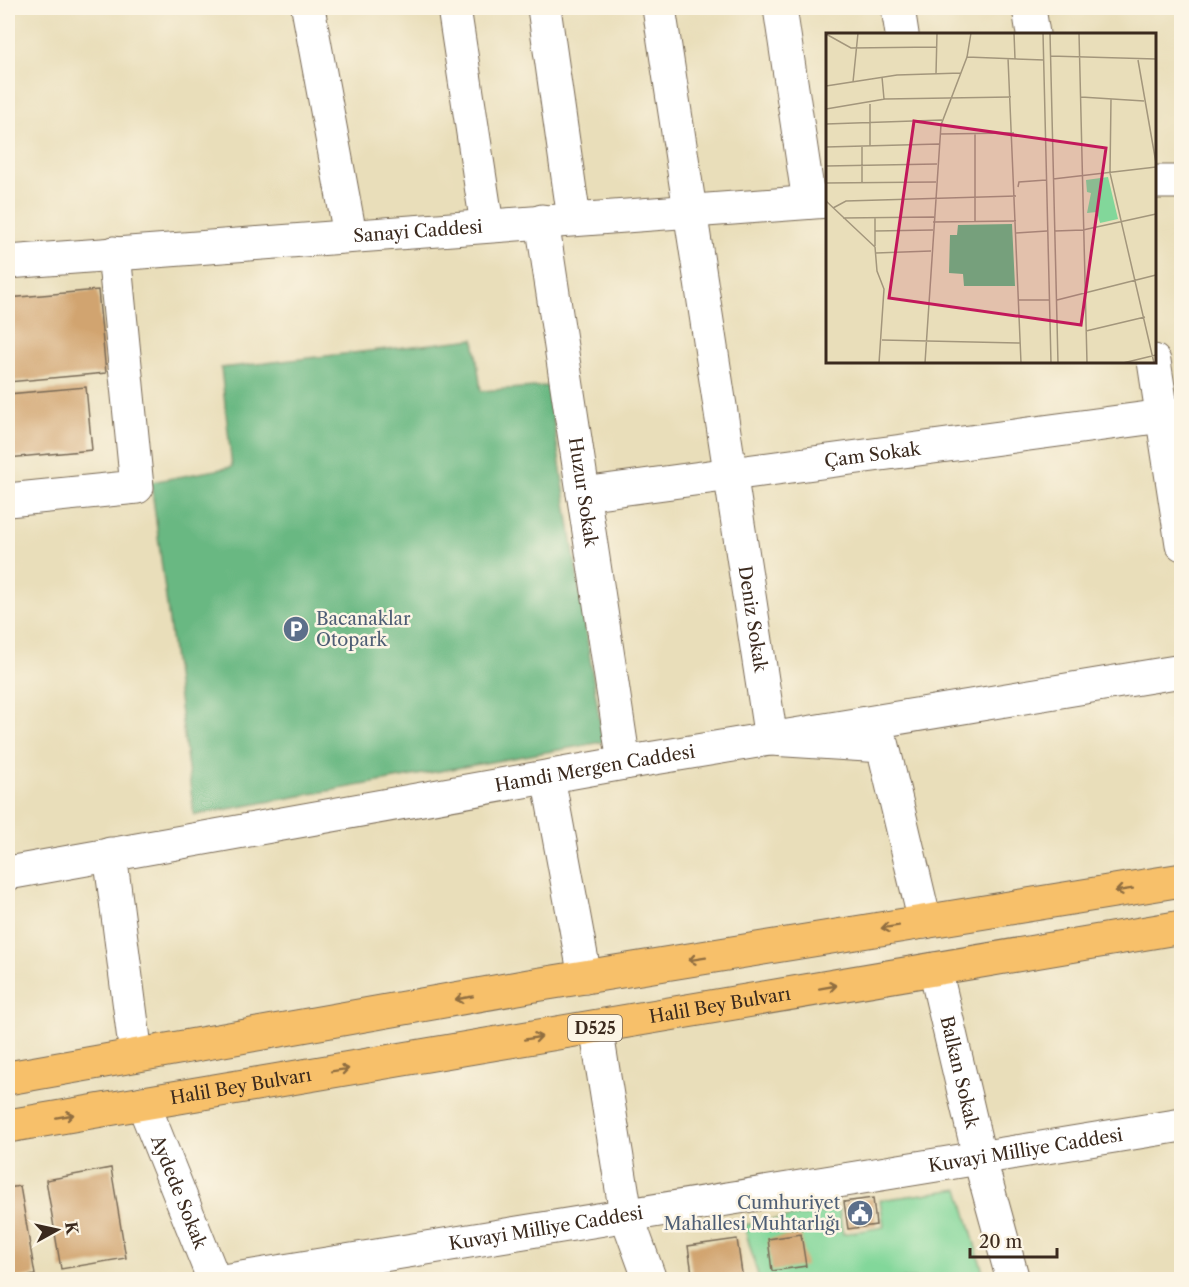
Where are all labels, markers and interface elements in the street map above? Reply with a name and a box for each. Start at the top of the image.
inset map [826,33,1156,363]
street label: Sanayi Caddesi [352,216,484,247]
street label: Huzur Sokak [564,436,602,550]
street label: Çam Sokak [823,438,923,472]
street label: Deniz Sokak [734,564,772,675]
place label: Bacanaklar Otopark [316,608,411,651]
parking icon: Bacanaklar Otopark [281,614,311,644]
street label: Hamdi Mergen Caddesi [493,740,697,797]
one-way arrow [1114,884,1134,895]
one-way arrow [880,922,900,933]
one-way arrow [688,954,708,965]
one-way arrow [818,981,838,992]
street label: Halil Bey Bulvarı [647,982,793,1028]
one-way arrow [454,993,474,1004]
street label: Balkan Sokak [935,1014,984,1132]
road number: D525 [568,1015,622,1041]
one-way arrow [522,1033,542,1044]
street label: Halil Bey Bulvarı [168,1064,314,1109]
one-way arrow [330,1065,350,1076]
one-way arrow [55,1111,75,1122]
street label: Kuvayi Milliye Caddesi [927,1124,1125,1177]
street label: Aydede Sokak [146,1131,212,1254]
place label: Cumhuriyet Mahallesi Muhtarlığı [664,1192,841,1235]
public building icon: Cumhuriyet Mahallesi Muhtarlığı [845,1198,875,1228]
north arrow [27,1200,87,1260]
street label: Kuvayi Milliye Caddesi [447,1202,645,1255]
text: K [61,1220,83,1237]
scale bar [970,1221,1057,1259]
text: 20 m [979,1231,1023,1253]

